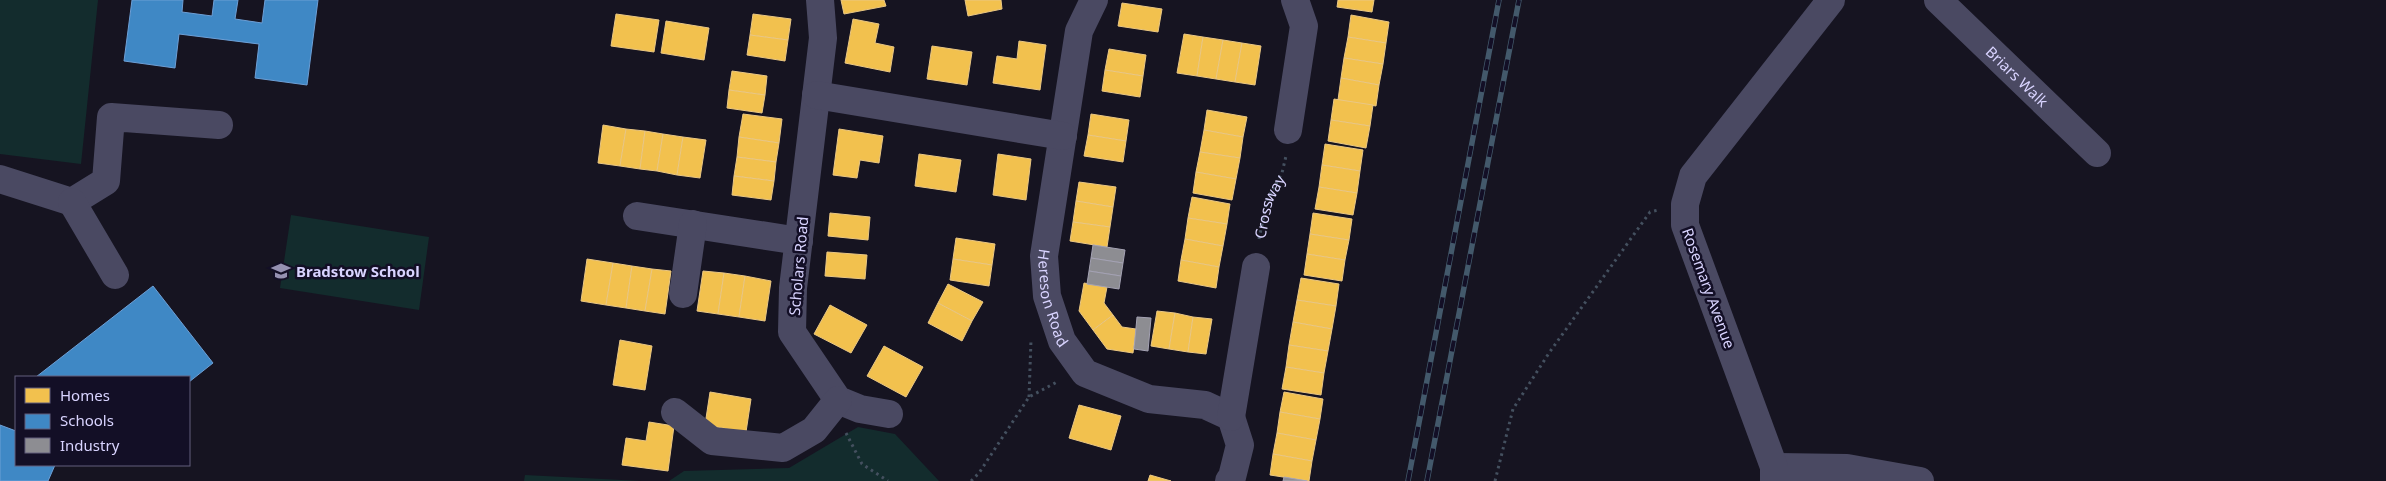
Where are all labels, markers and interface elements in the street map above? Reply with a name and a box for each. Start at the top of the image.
street label: Briars Walk [1982,41,2053,111]
street label: Crossway [1249,171,1289,240]
street label: Scholars Road [784,216,812,316]
street label: Rosemary Avenue [1678,225,1740,351]
street label: Hereson Road [1033,248,1073,351]
school or university icon: Bradstow School [270,260,292,282]
place label: Bradstow School [296,261,420,281]
legend [15,376,190,466]
text: Homes [60,385,110,405]
text: Schools [60,410,114,430]
text: Industry [60,435,120,455]

